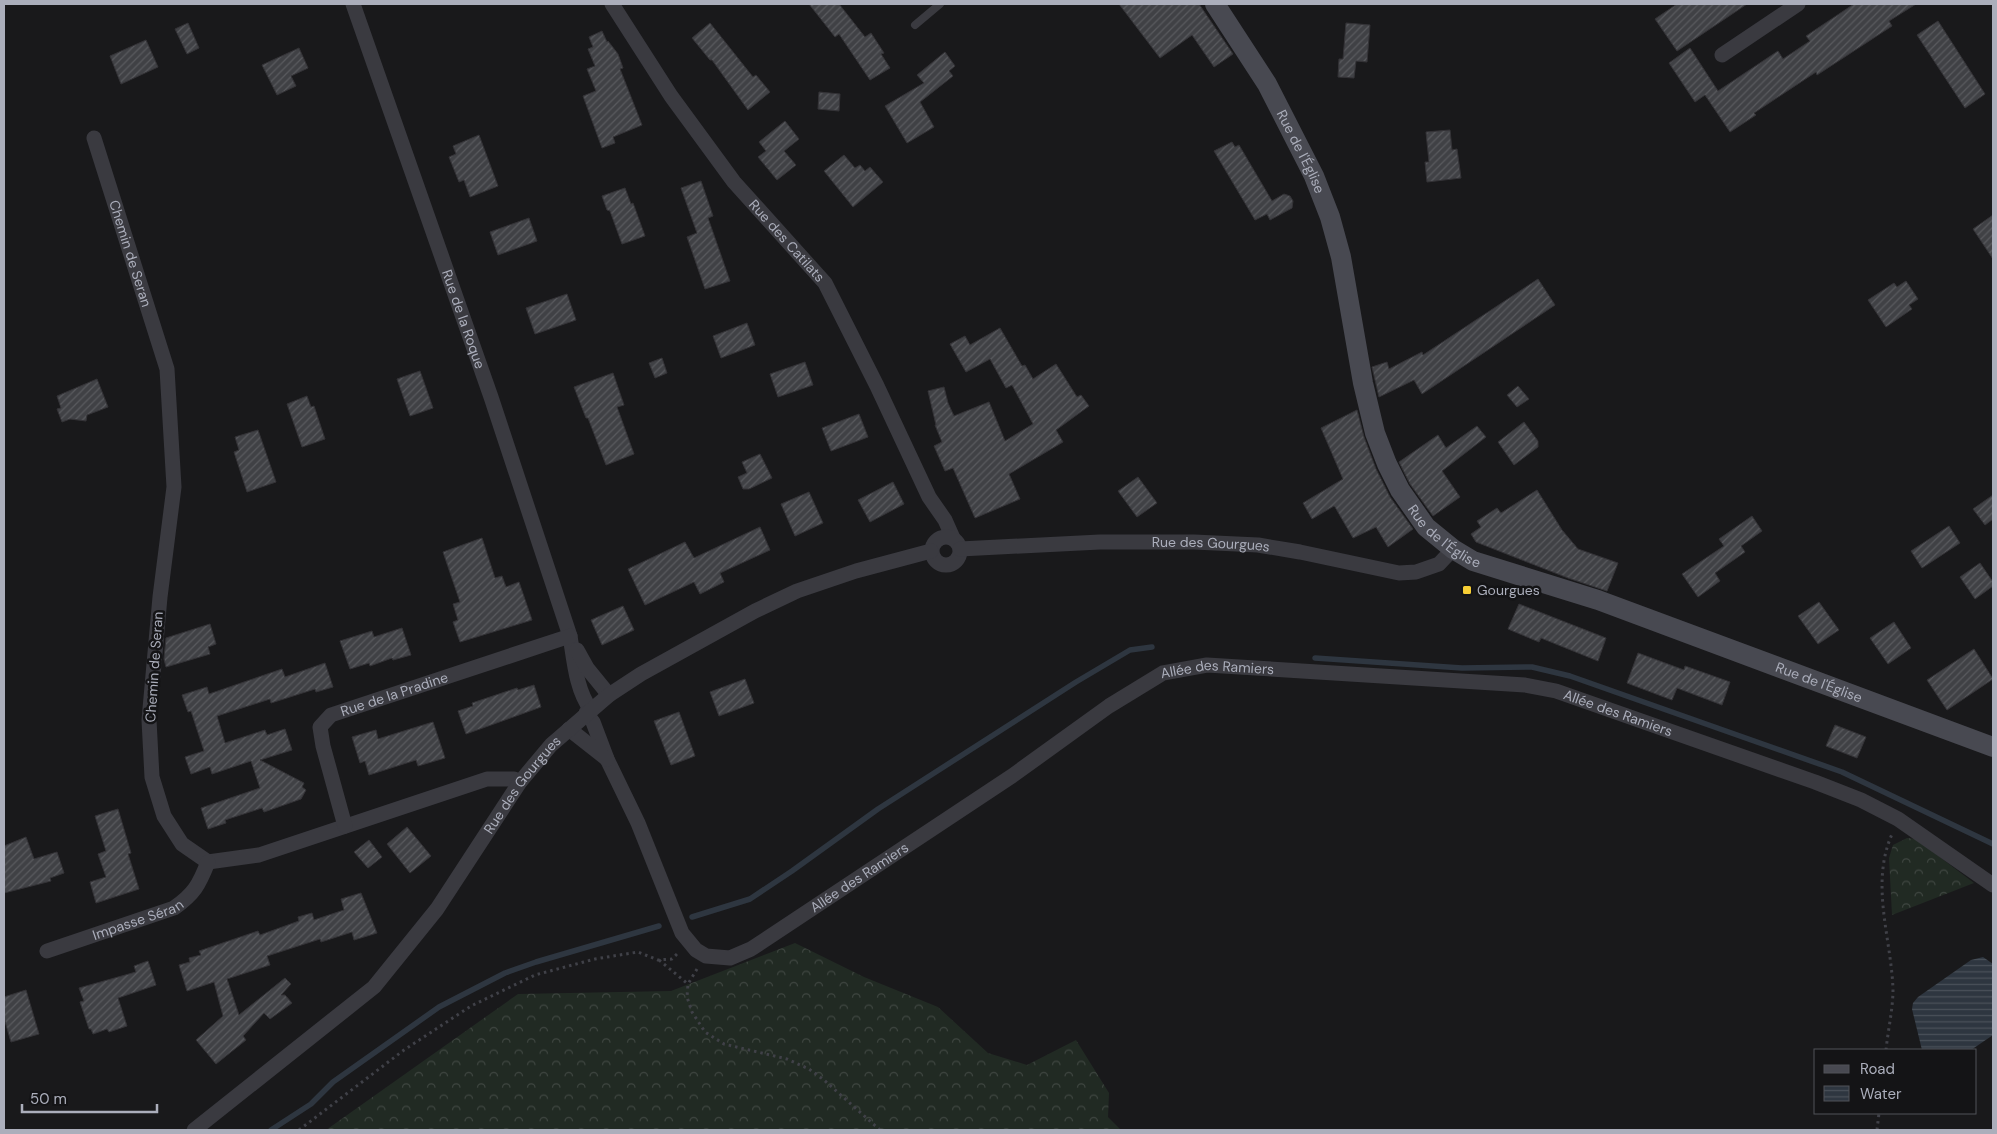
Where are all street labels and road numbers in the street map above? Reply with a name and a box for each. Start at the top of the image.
street label: Rue de l'Église [1273,107,1329,196]
street label: Rue des Catilats [745,196,829,286]
street label: Chemin de Seran [105,198,156,309]
street label: Rue de la Roque [438,267,489,371]
street label: Rue de l'Église [1404,501,1483,572]
street label: Rue des Gourgues [1152,533,1271,556]
street label: Chemin de Seran [141,611,167,723]
street label: Allée des Ramiers [1159,656,1275,682]
street label: Rue de l'Église [1773,658,1865,707]
street label: Rue de la Pradine [338,668,450,720]
street label: Allée des Ramiers [1561,685,1675,740]
street label: Rue des Gourgues [480,732,564,837]
street label: Allée des Ramiers [807,838,912,916]
street label: Impasse Séran [90,895,187,944]

